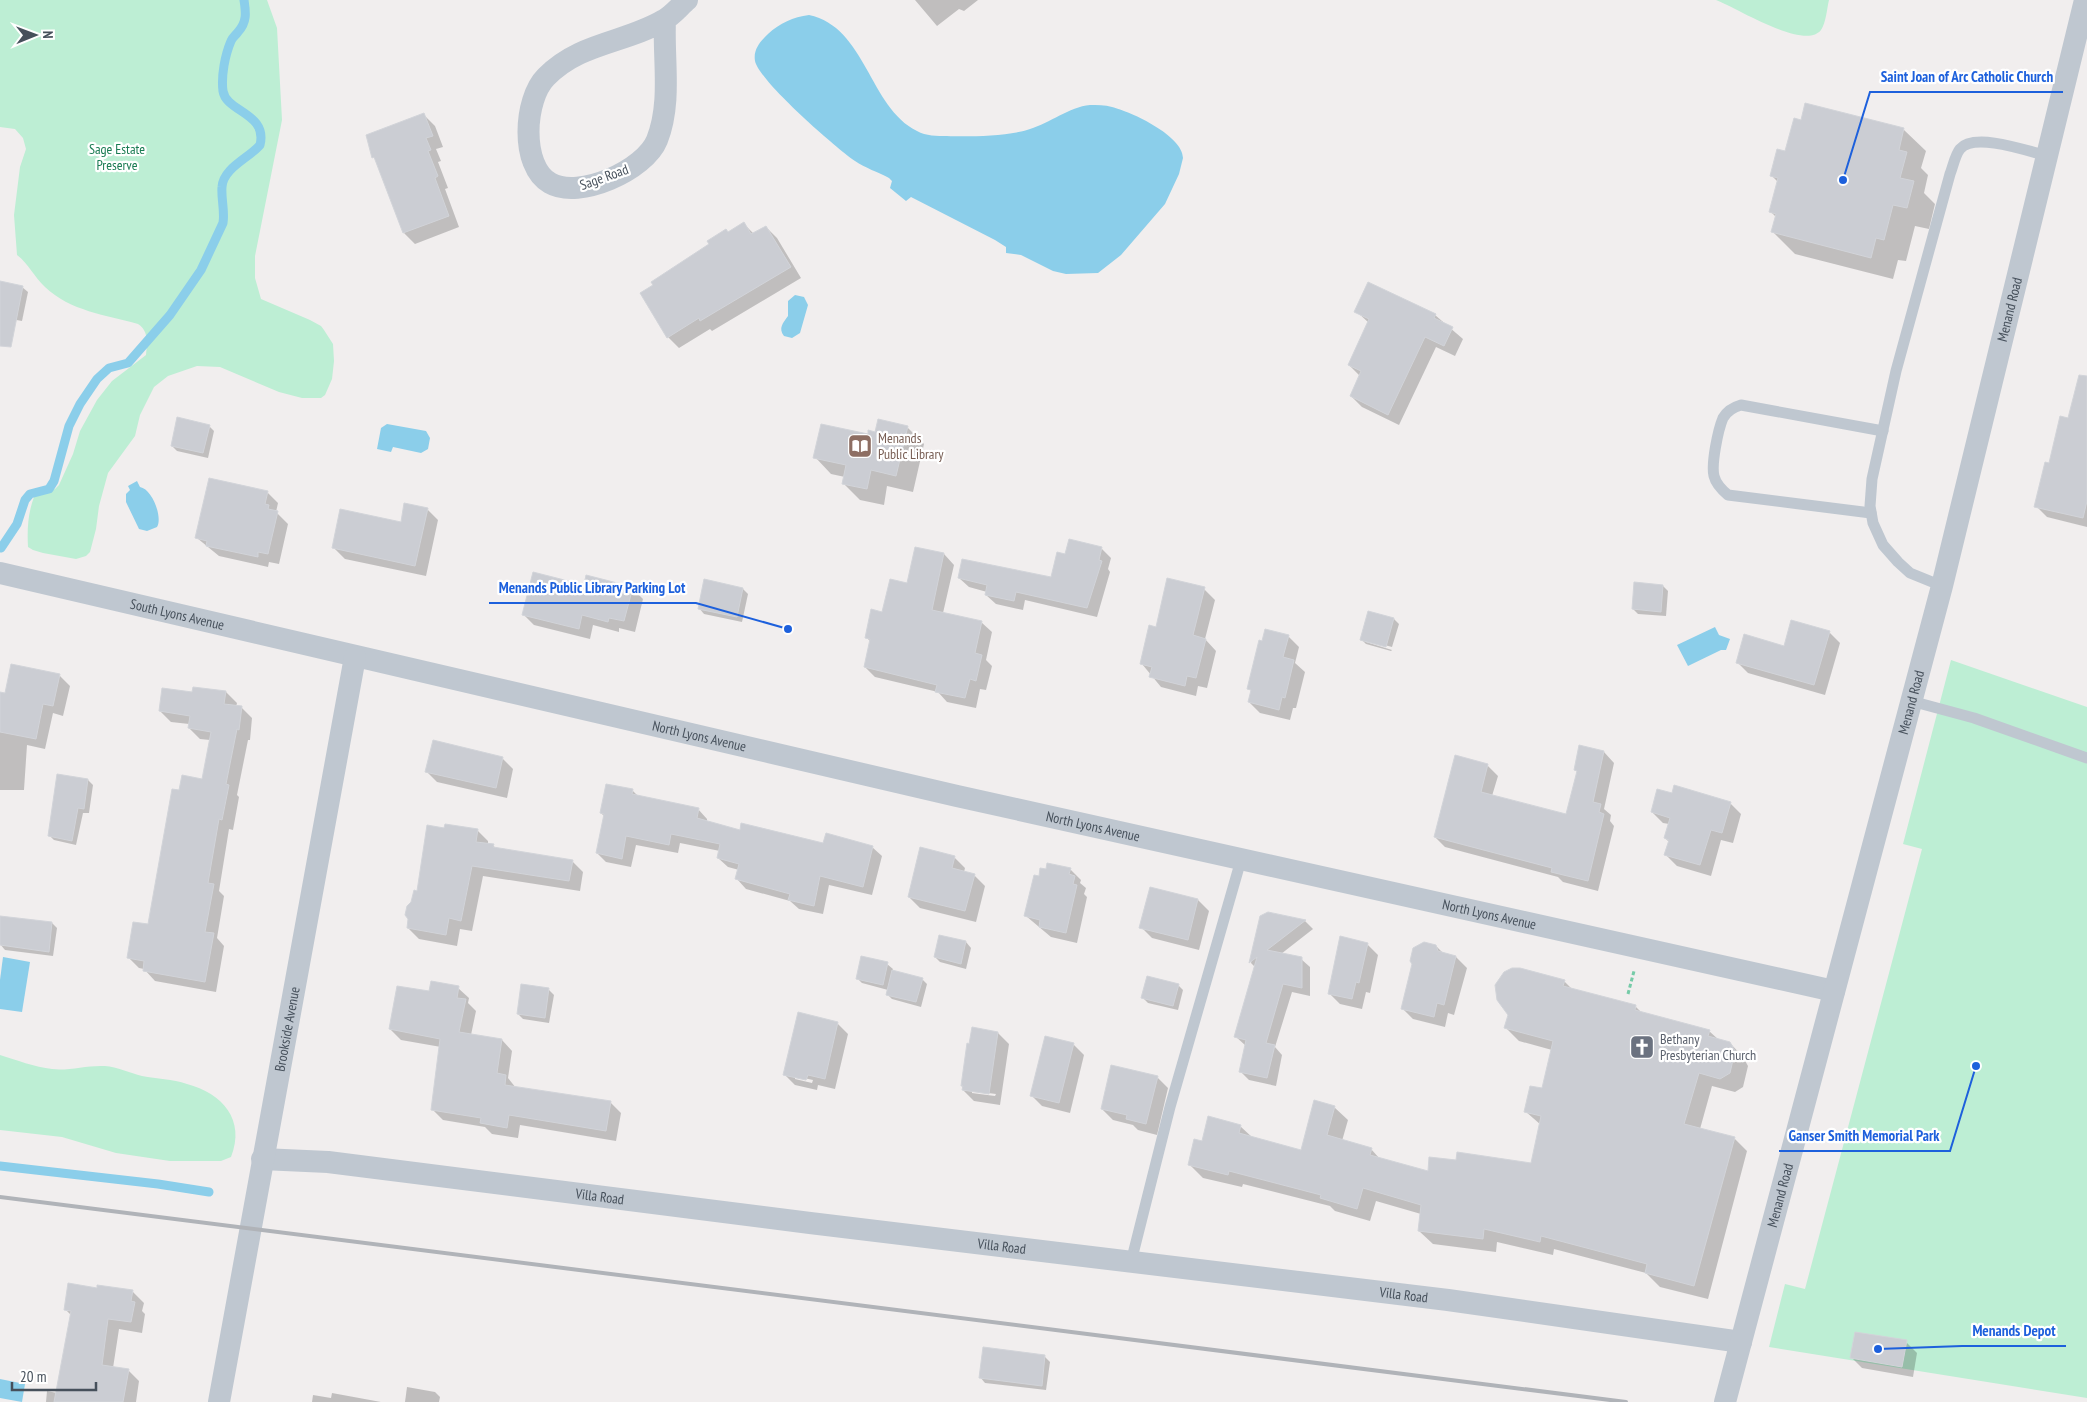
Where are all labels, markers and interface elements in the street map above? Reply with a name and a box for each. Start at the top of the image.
north arrow [10,10,60,60]
text: N [39,31,57,39]
callout: Saint Joan of Arc Catholic Church [1870,62,2063,92]
text: Saint Joan of Arc Catholic Church [1881,67,2053,86]
park label: Sage Estate Preserve [89,140,145,174]
street label: Sage Road [577,160,631,194]
street label: Menand Road [1993,275,2026,343]
place label: Menands Public Library [878,429,944,463]
library icon: Menands Public Library [847,433,873,459]
callout: Menands Public Library Parking Lot [489,573,696,603]
text: Menands Public Library Parking Lot [499,578,686,597]
street label: South Lyons Avenue [128,595,226,634]
street label: Menand Road [1894,668,1928,736]
street label: North Lyons Avenue [651,716,748,756]
street label: North Lyons Avenue [1044,807,1142,845]
street label: North Lyons Avenue [1441,895,1538,934]
street label: Brookside Avenue [271,985,304,1073]
place label: Bethany Presbyterian Church [1660,1030,1756,1064]
church icon: Bethany Presbyterian Church [1629,1034,1655,1060]
callout: Ganser Smith Memorial Park [1779,1121,1950,1151]
text: Ganser Smith Memorial Park [1789,1126,1940,1145]
street label: Menand Road [1763,1161,1797,1229]
street label: Villa Road [574,1184,625,1208]
street label: Villa Road [976,1234,1027,1258]
street label: Villa Road [1378,1283,1429,1307]
callout: Menands Depot [1962,1316,2066,1346]
text: Menands Depot [1972,1321,2056,1340]
scale bar [12,1360,96,1392]
text: 20 m [20,1367,46,1386]

